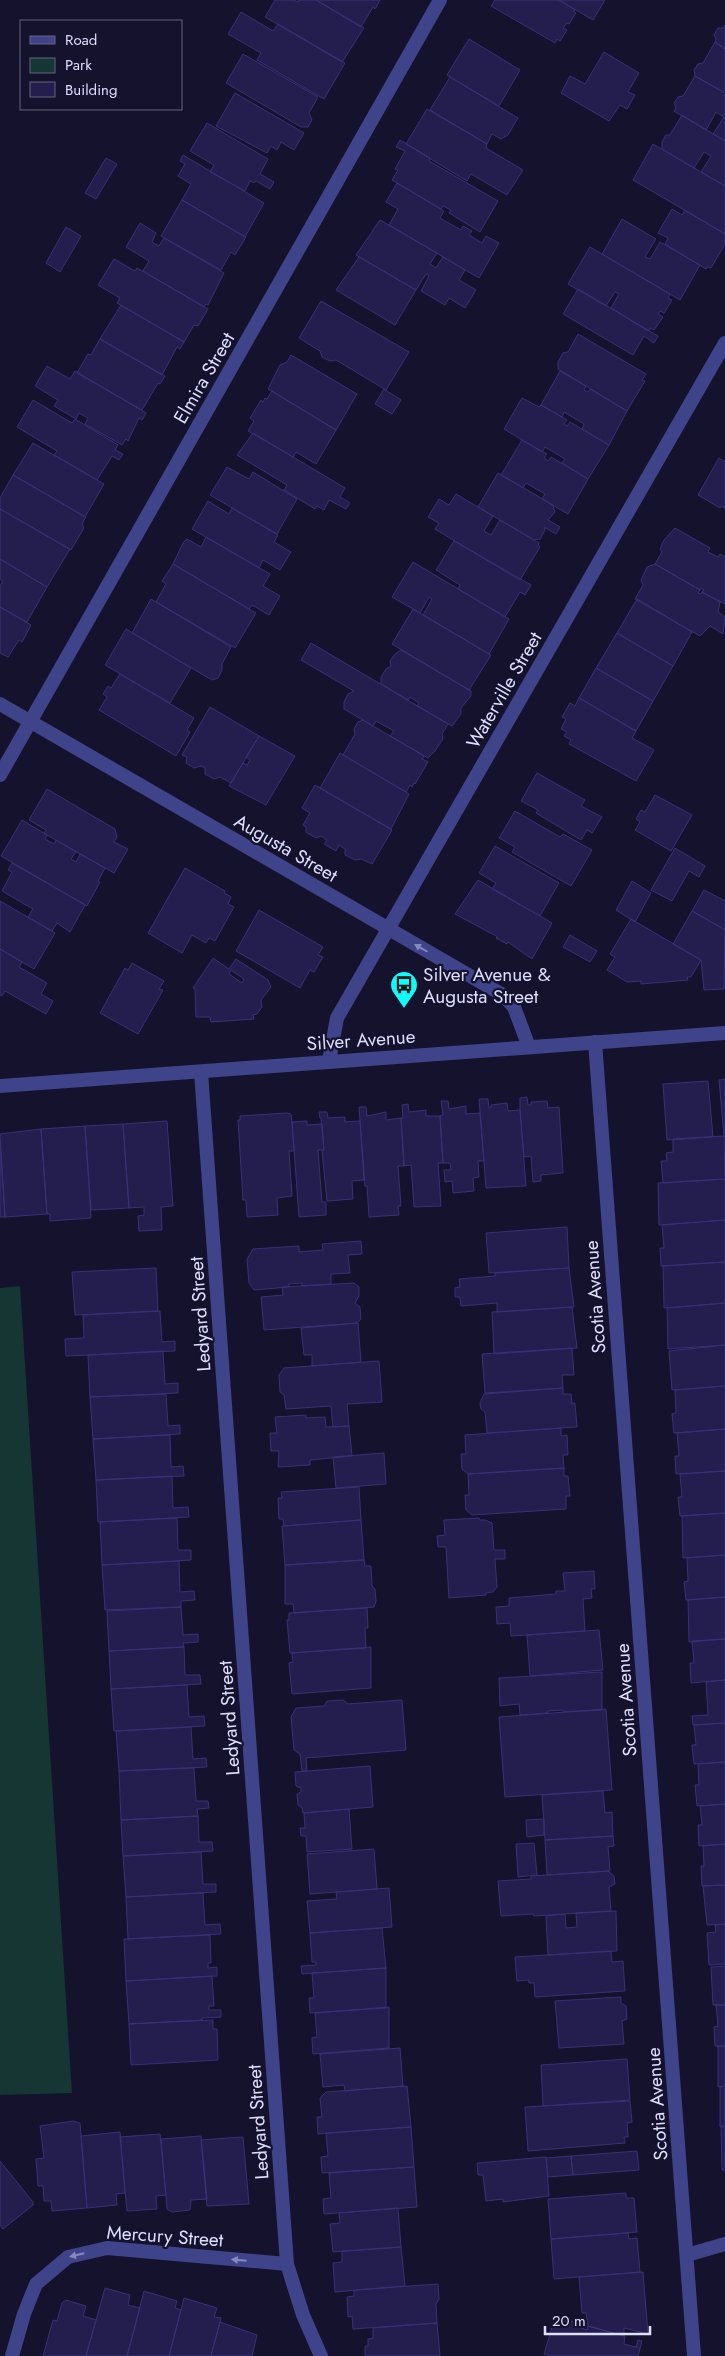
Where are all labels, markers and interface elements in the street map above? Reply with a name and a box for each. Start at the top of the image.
legend [20,20,182,110]
text: Road [65,29,97,51]
text: Park [65,54,92,76]
text: Building [65,79,117,101]
street label: Elmira Street [167,327,241,429]
street label: Waterville Street [460,626,548,753]
street label: Augusta Street [229,807,343,889]
one-way arrow [414,943,427,952]
place label: Silver Avenue & Augusta Street [423,961,551,1010]
bus stop icon: Silver Avenue & Augusta Street [389,970,419,1009]
street label: Silver Avenue [306,1023,417,1057]
street label: Scotia Avenue [578,1239,612,1355]
street label: Ledyard Street [182,1255,217,1372]
street label: Scotia Avenue [609,1642,643,1758]
street label: Ledyard Street [211,1659,246,1776]
street label: Scotia Avenue [640,2046,674,2162]
street label: Ledyard Street [240,2063,275,2180]
street label: Mercury Street [106,2218,225,2254]
one-way arrow [70,2251,85,2259]
one-way arrow [230,2256,246,2264]
scale bar [545,2304,650,2336]
text: 20 m [552,2310,586,2332]

